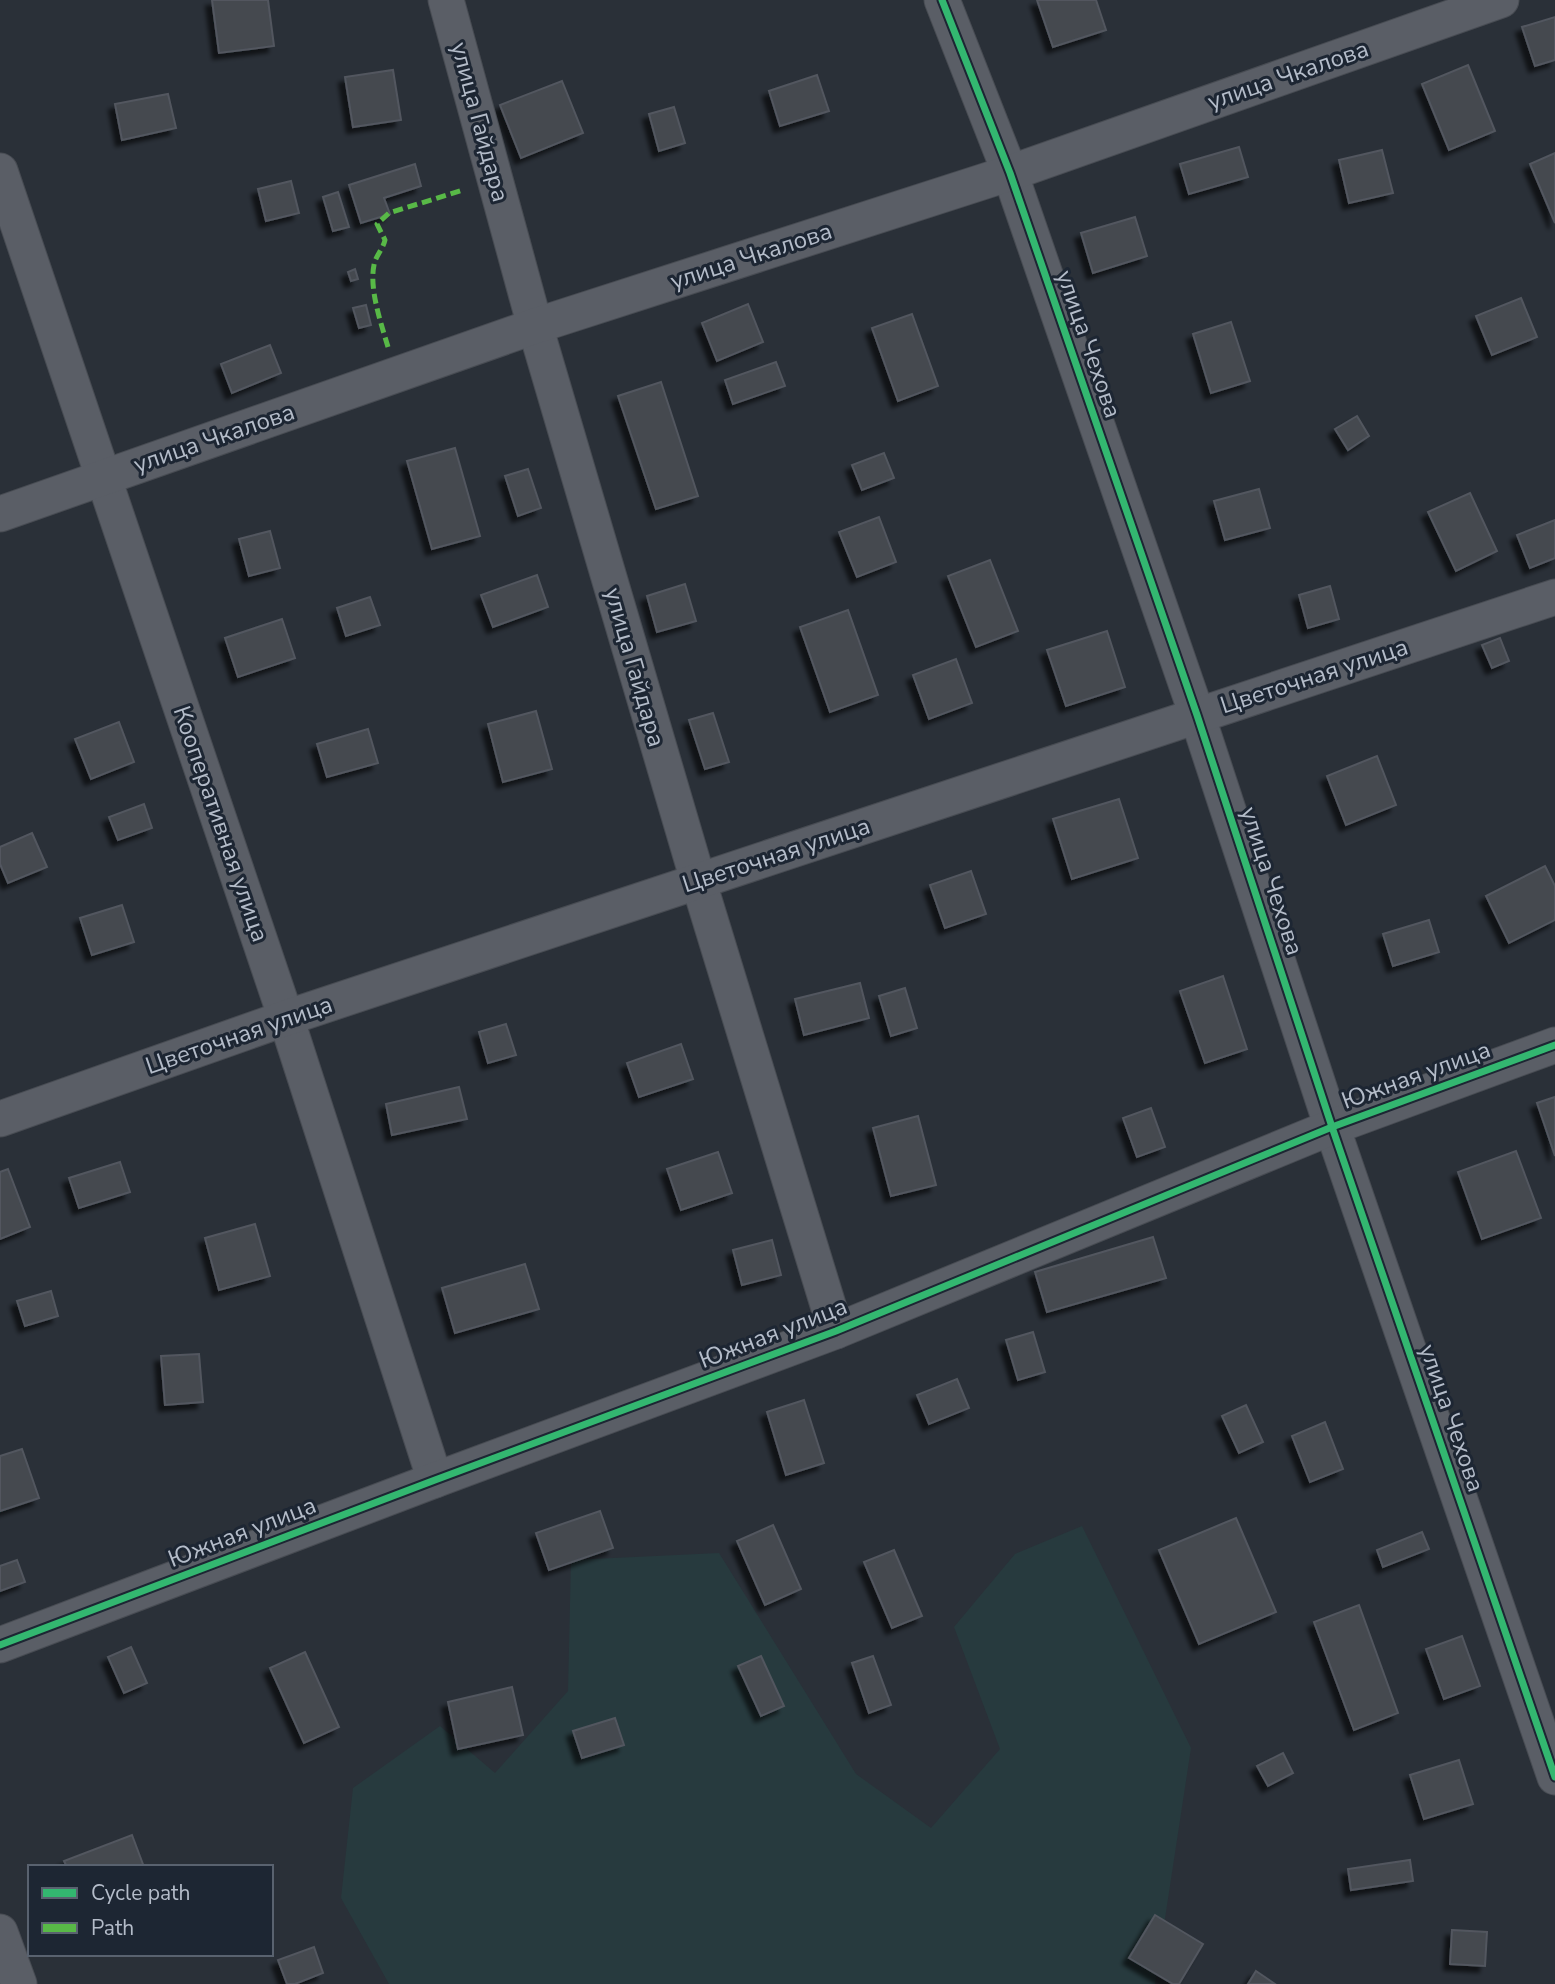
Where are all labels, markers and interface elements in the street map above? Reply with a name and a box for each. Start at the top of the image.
street label: улица Чкалова [1203,32,1373,118]
street label: улица Гайдара [443,39,517,205]
street label: улица Чкалова [666,215,836,297]
street label: улица Чехова [1049,266,1129,422]
street label: улица Чкалова [129,395,299,481]
street label: улица Гайдара [597,584,673,750]
street label: Цветочная улица [1216,631,1412,721]
street label: Кооперативная улица [166,702,276,946]
street label: улица Чехова [1233,803,1311,959]
street label: Цветочная улица [678,810,874,900]
street label: Цветочная улица [141,988,337,1082]
street label: Южная улица [1337,1033,1495,1117]
street label: Южная улица [694,1290,852,1376]
street label: улица Чехова [1412,1340,1492,1496]
street label: Южная улица [163,1489,321,1575]
legend [28,1865,273,1956]
text: Cycle path [91,1879,190,1907]
text: Path [91,1914,134,1942]

